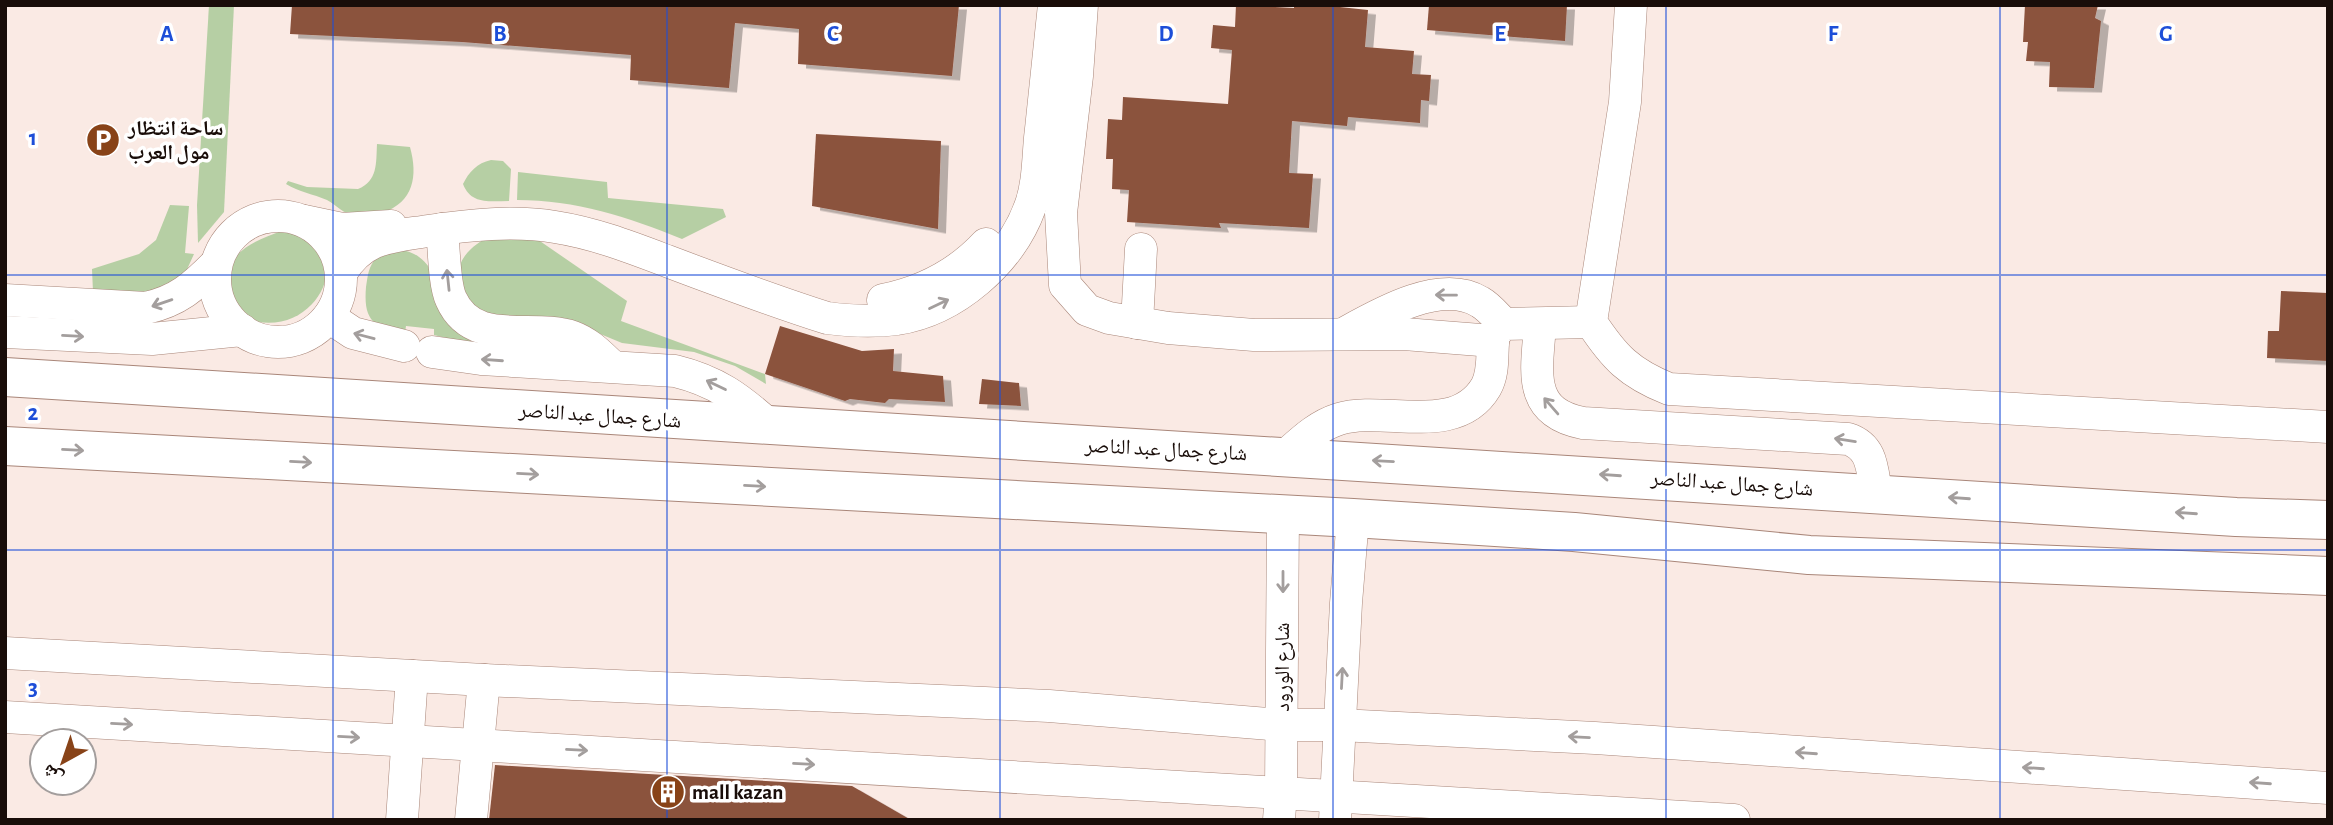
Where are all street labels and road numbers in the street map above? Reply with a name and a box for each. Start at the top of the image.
street label: شارع جمال عبد الناصر [517,399,682,434]
street label: شارع جمال عبد الناصر [1083,435,1248,466]
street label: شارع جمال عبد الناصر [1649,467,1814,502]
street label: شارع الورود [1272,622,1295,712]

